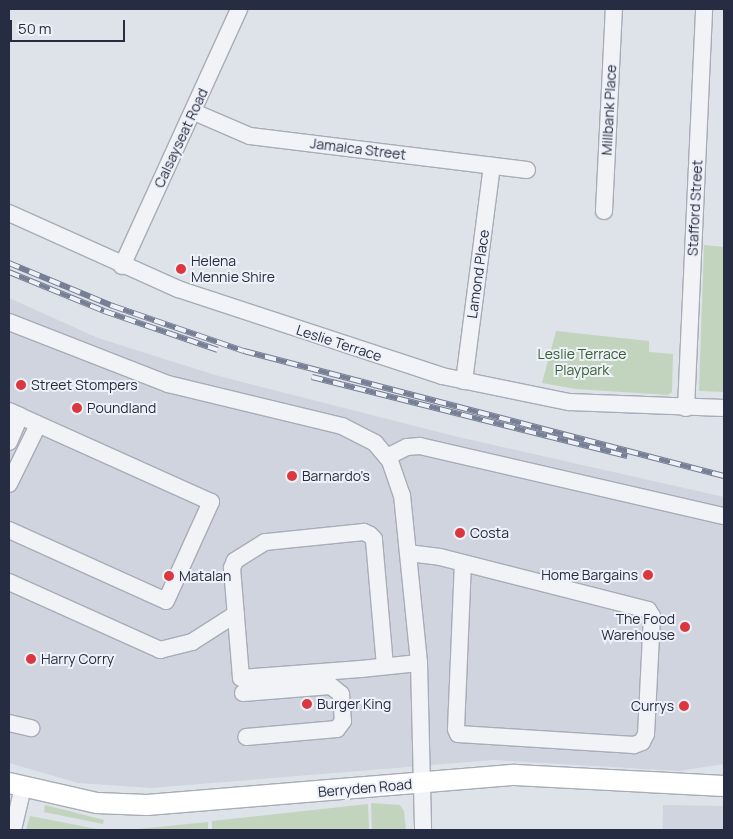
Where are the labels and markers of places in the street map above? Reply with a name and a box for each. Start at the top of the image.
place label: Helena Mennie Shire [191,253,275,286]
marker: Helena Mennie Shire [175,263,187,275]
place label: Street Stompers [31,377,138,393]
marker: Street Stompers [15,379,27,391]
place label: Poundland [87,400,156,416]
marker: Poundland [71,402,83,414]
place label: Barnardo's [302,468,370,484]
marker: Barnardo's [286,470,298,482]
place label: Costa [470,525,509,541]
marker: Costa [454,527,466,539]
place label: Home Bargains [541,567,638,583]
place label: Matalan [179,568,231,584]
marker: Home Bargains [642,569,654,581]
marker: Matalan [163,570,175,582]
place label: The Food Warehouse [601,611,675,644]
marker: The Food Warehouse [679,621,691,633]
place label: Harry Corry [41,651,114,667]
marker: Harry Corry [25,653,37,665]
place label: Burger King [317,696,391,712]
marker: Burger King [301,698,313,710]
place label: Currys [631,698,674,714]
marker: Currys [678,700,690,712]

